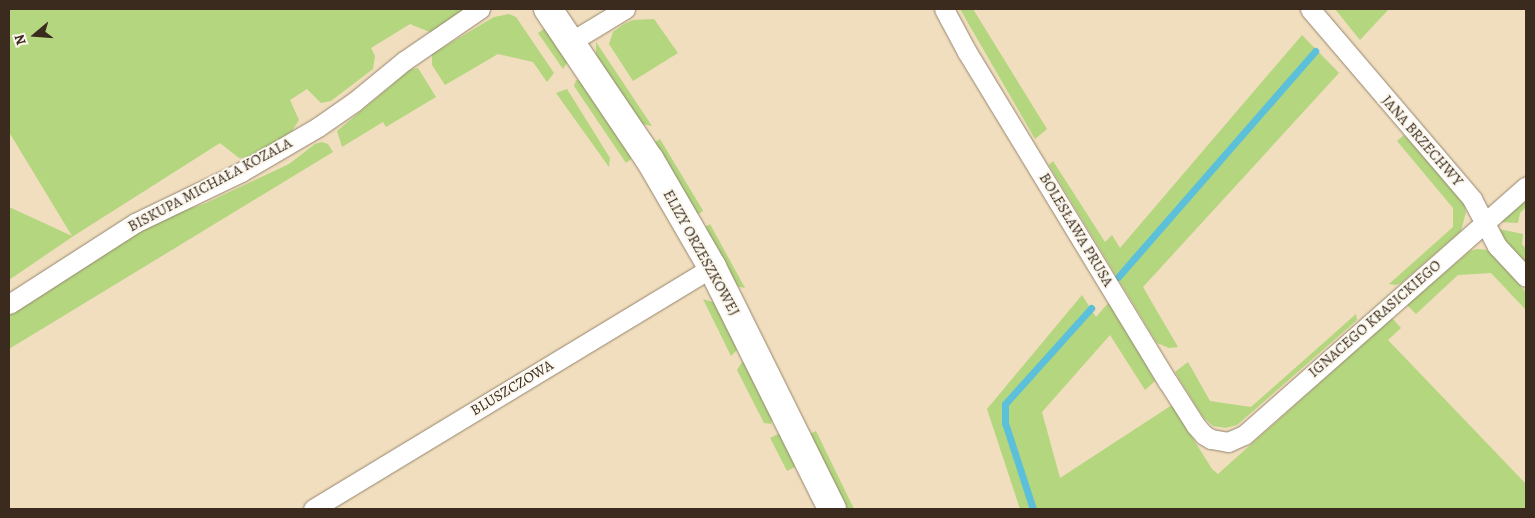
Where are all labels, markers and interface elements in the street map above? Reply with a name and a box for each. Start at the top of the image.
north arrow [10,10,60,60]
text: N [10,32,31,48]
street label: JANA BRZECHWY [1378,92,1466,190]
street label: BISKUPA MICHAŁA KOZALA [125,134,295,236]
street label: BOLESŁAWA PRUSA [1035,170,1117,290]
street label: ELIZY ORZESZKOWEJ [659,187,743,319]
street label: IGNACEGO KRASICKIEGO [1305,256,1445,382]
street label: BLUSZCZOWA [467,356,557,420]

